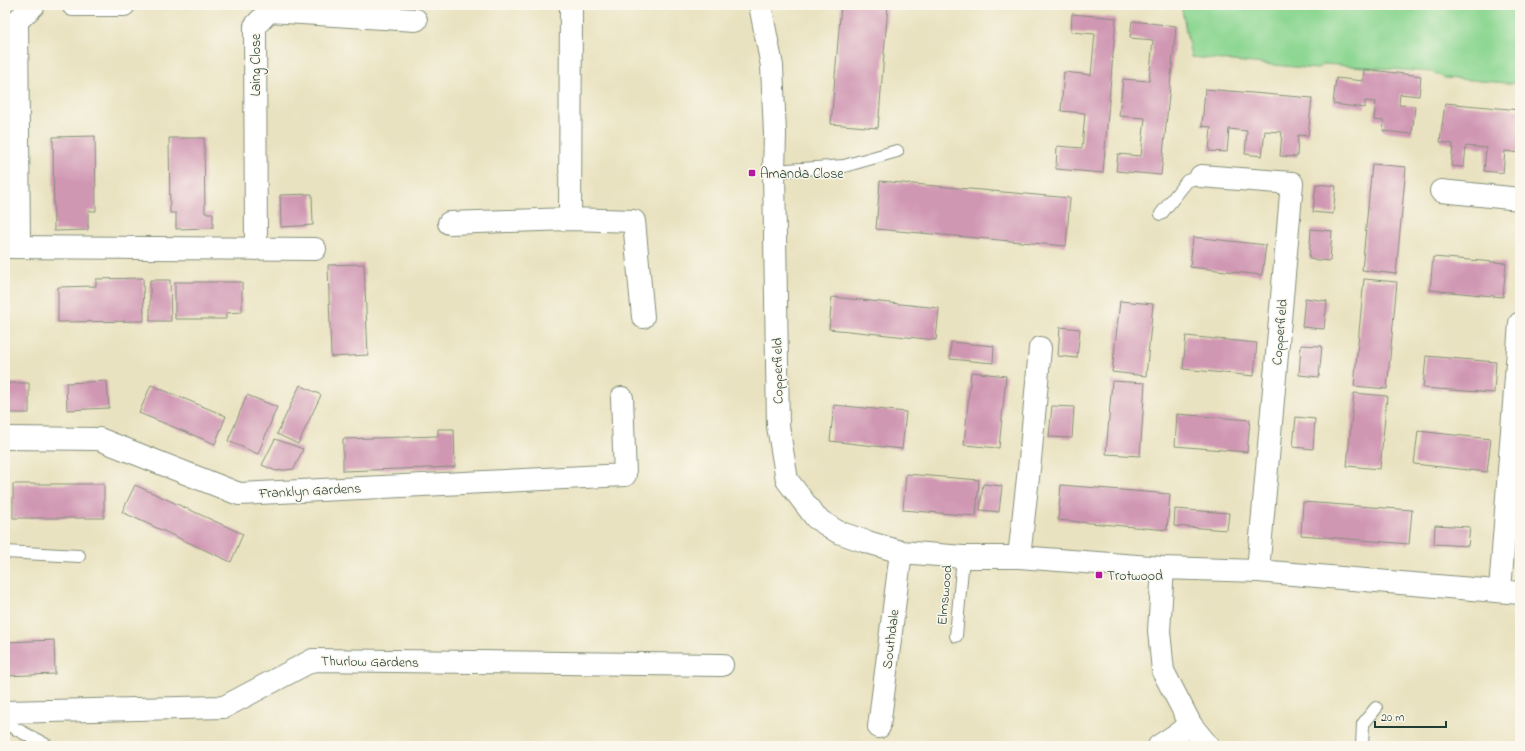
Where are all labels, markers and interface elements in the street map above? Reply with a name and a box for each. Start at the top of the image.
street label: Laing Close [246,33,268,96]
place label: Amanda Close [760,164,844,185]
marker: Amanda Close [747,168,757,178]
street label: Copperfield [1267,298,1294,366]
street label: Copperfield [767,338,790,404]
street label: Franklyn Gardens [257,478,362,506]
street label: Elmswood [932,564,959,626]
place label: Trotwood [1107,566,1163,587]
marker: Trotwood [1094,570,1104,580]
street label: Southdale [877,608,906,670]
street label: Thurlow Gardens [321,651,419,674]
scale bar [1375,703,1446,729]
text: 20 m [1381,709,1404,727]

